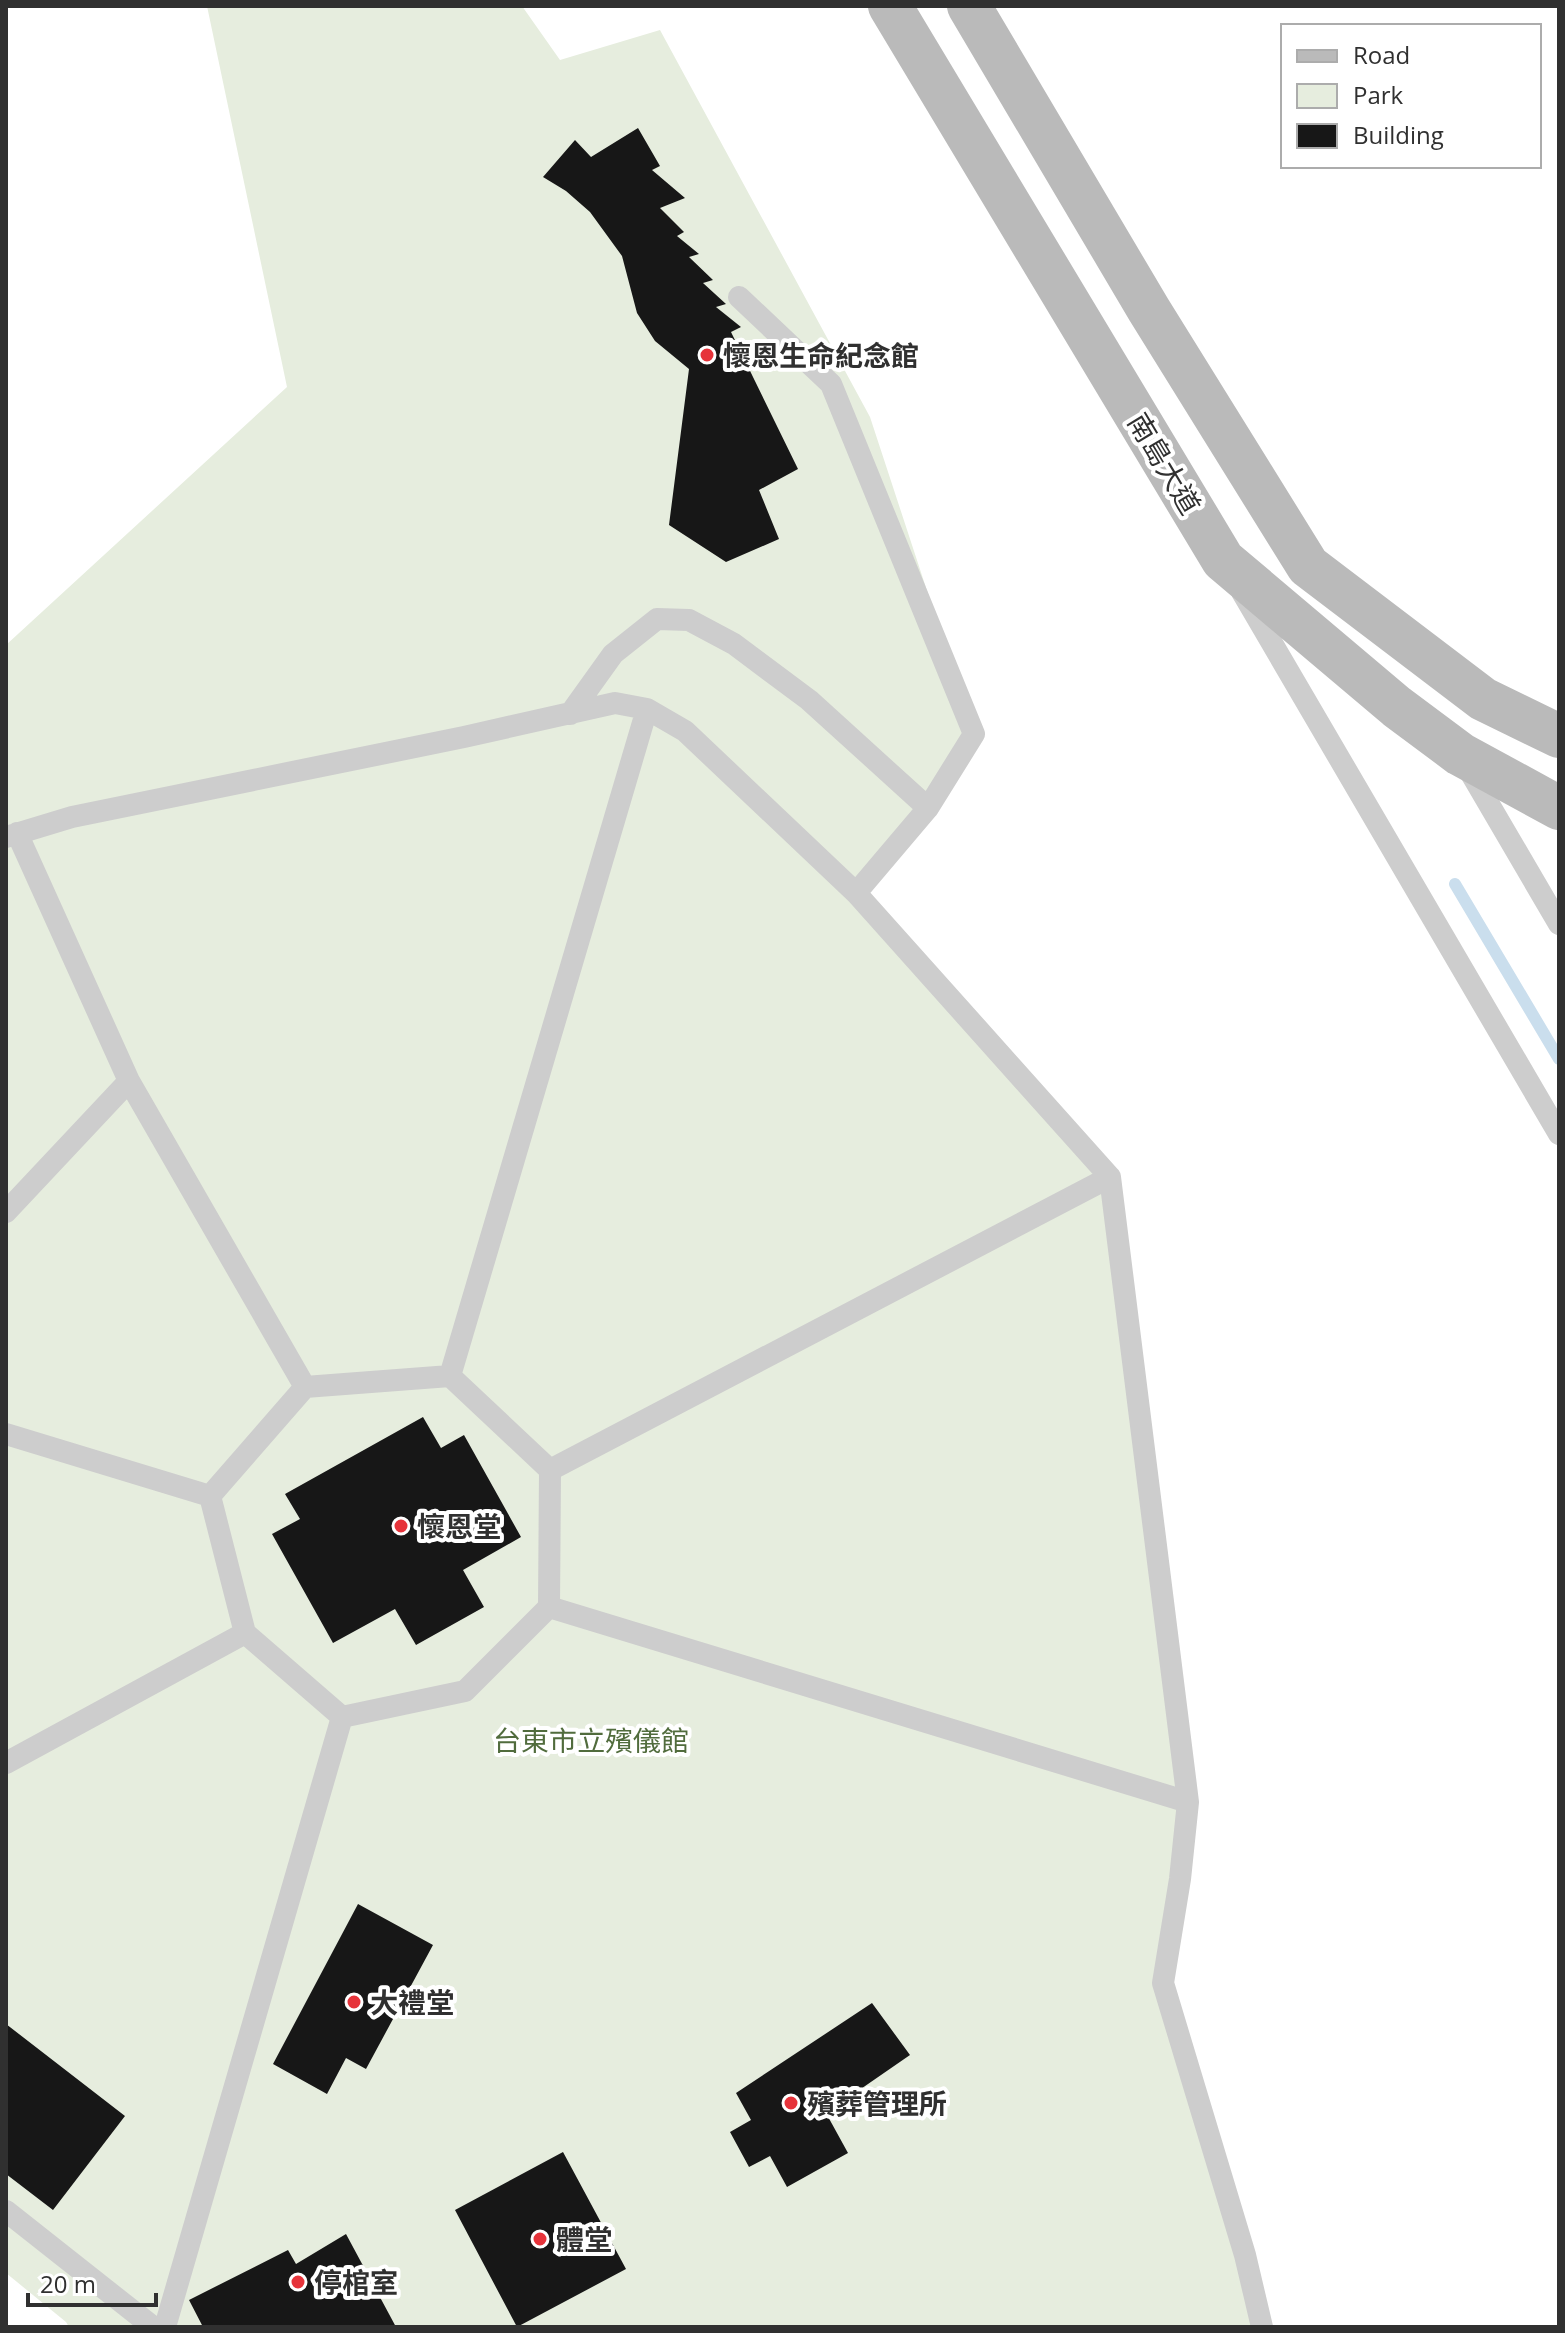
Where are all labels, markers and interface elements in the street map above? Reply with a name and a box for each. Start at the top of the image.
legend [1281,24,1541,168]
text: Road [1353,38,1410,71]
text: Park [1353,78,1404,111]
text: Building [1353,118,1444,151]
place label: 懷恩生命紀念館 [723,336,919,374]
marker: 懷恩生命紀念館 [698,346,716,364]
street label: 南島大道 [1120,405,1210,521]
place label: 懷恩堂 [417,1507,501,1545]
marker: 懷恩堂 [392,1517,410,1535]
park label: 台東市立殯儀館 [493,1721,689,1759]
place label: 大禮堂 [370,1983,454,2021]
marker: 大禮堂 [345,1993,363,2011]
place label: 殯葬管理所 [807,2084,947,2122]
marker: 殯葬管理所 [782,2094,800,2112]
place label: 體堂 [556,2220,612,2258]
marker: 體堂 [531,2230,549,2248]
scale bar [28,2257,156,2307]
place label: 停棺室 [314,2263,398,2301]
text: 20 m [40,2267,96,2300]
marker: 停棺室 [289,2273,307,2291]

